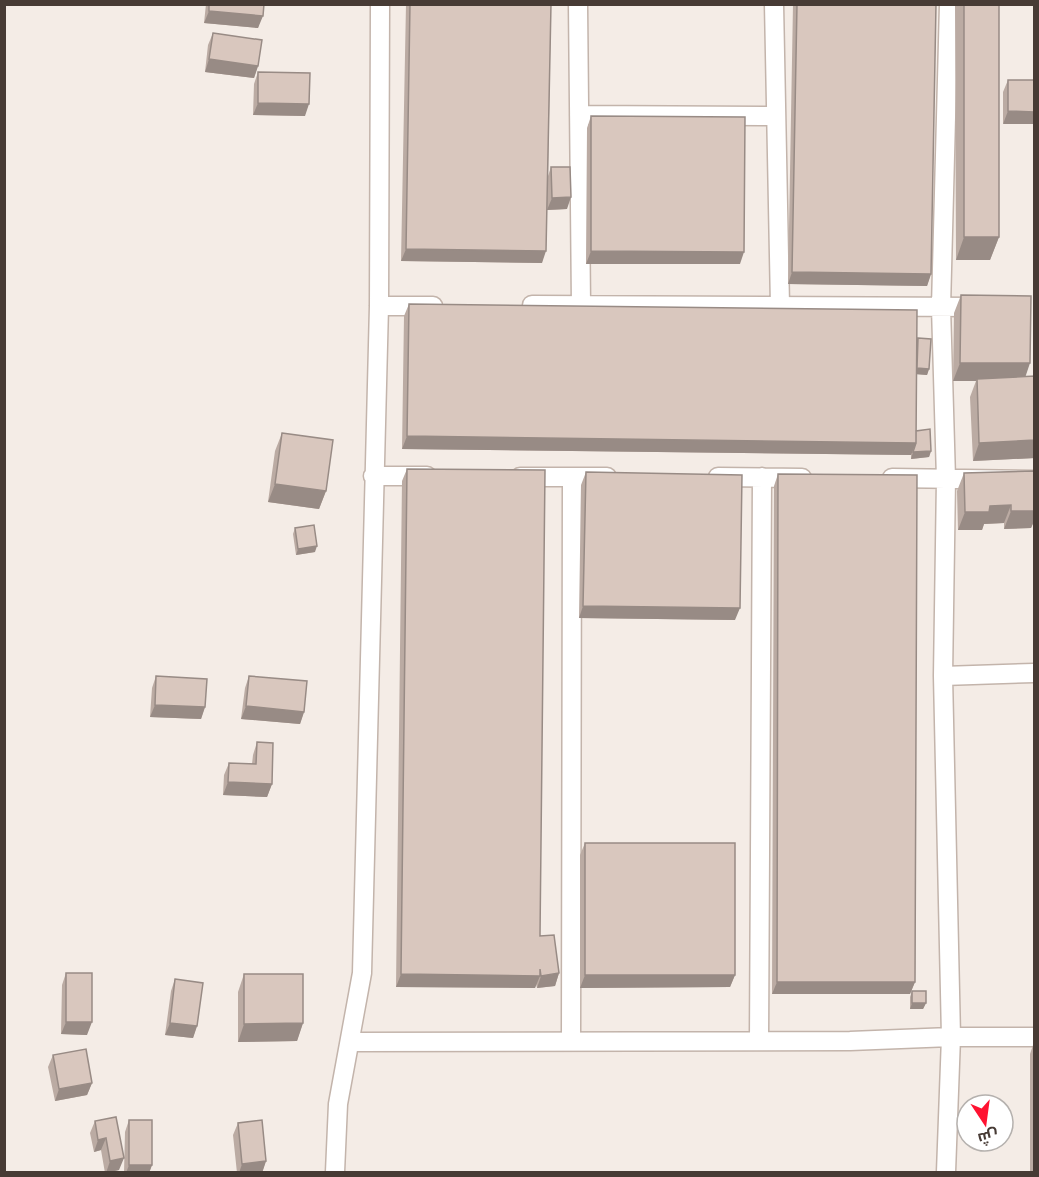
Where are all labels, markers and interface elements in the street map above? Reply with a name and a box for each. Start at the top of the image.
north arrow [955,1093,1015,1153]
text: ش [976,1126,1000,1149]

